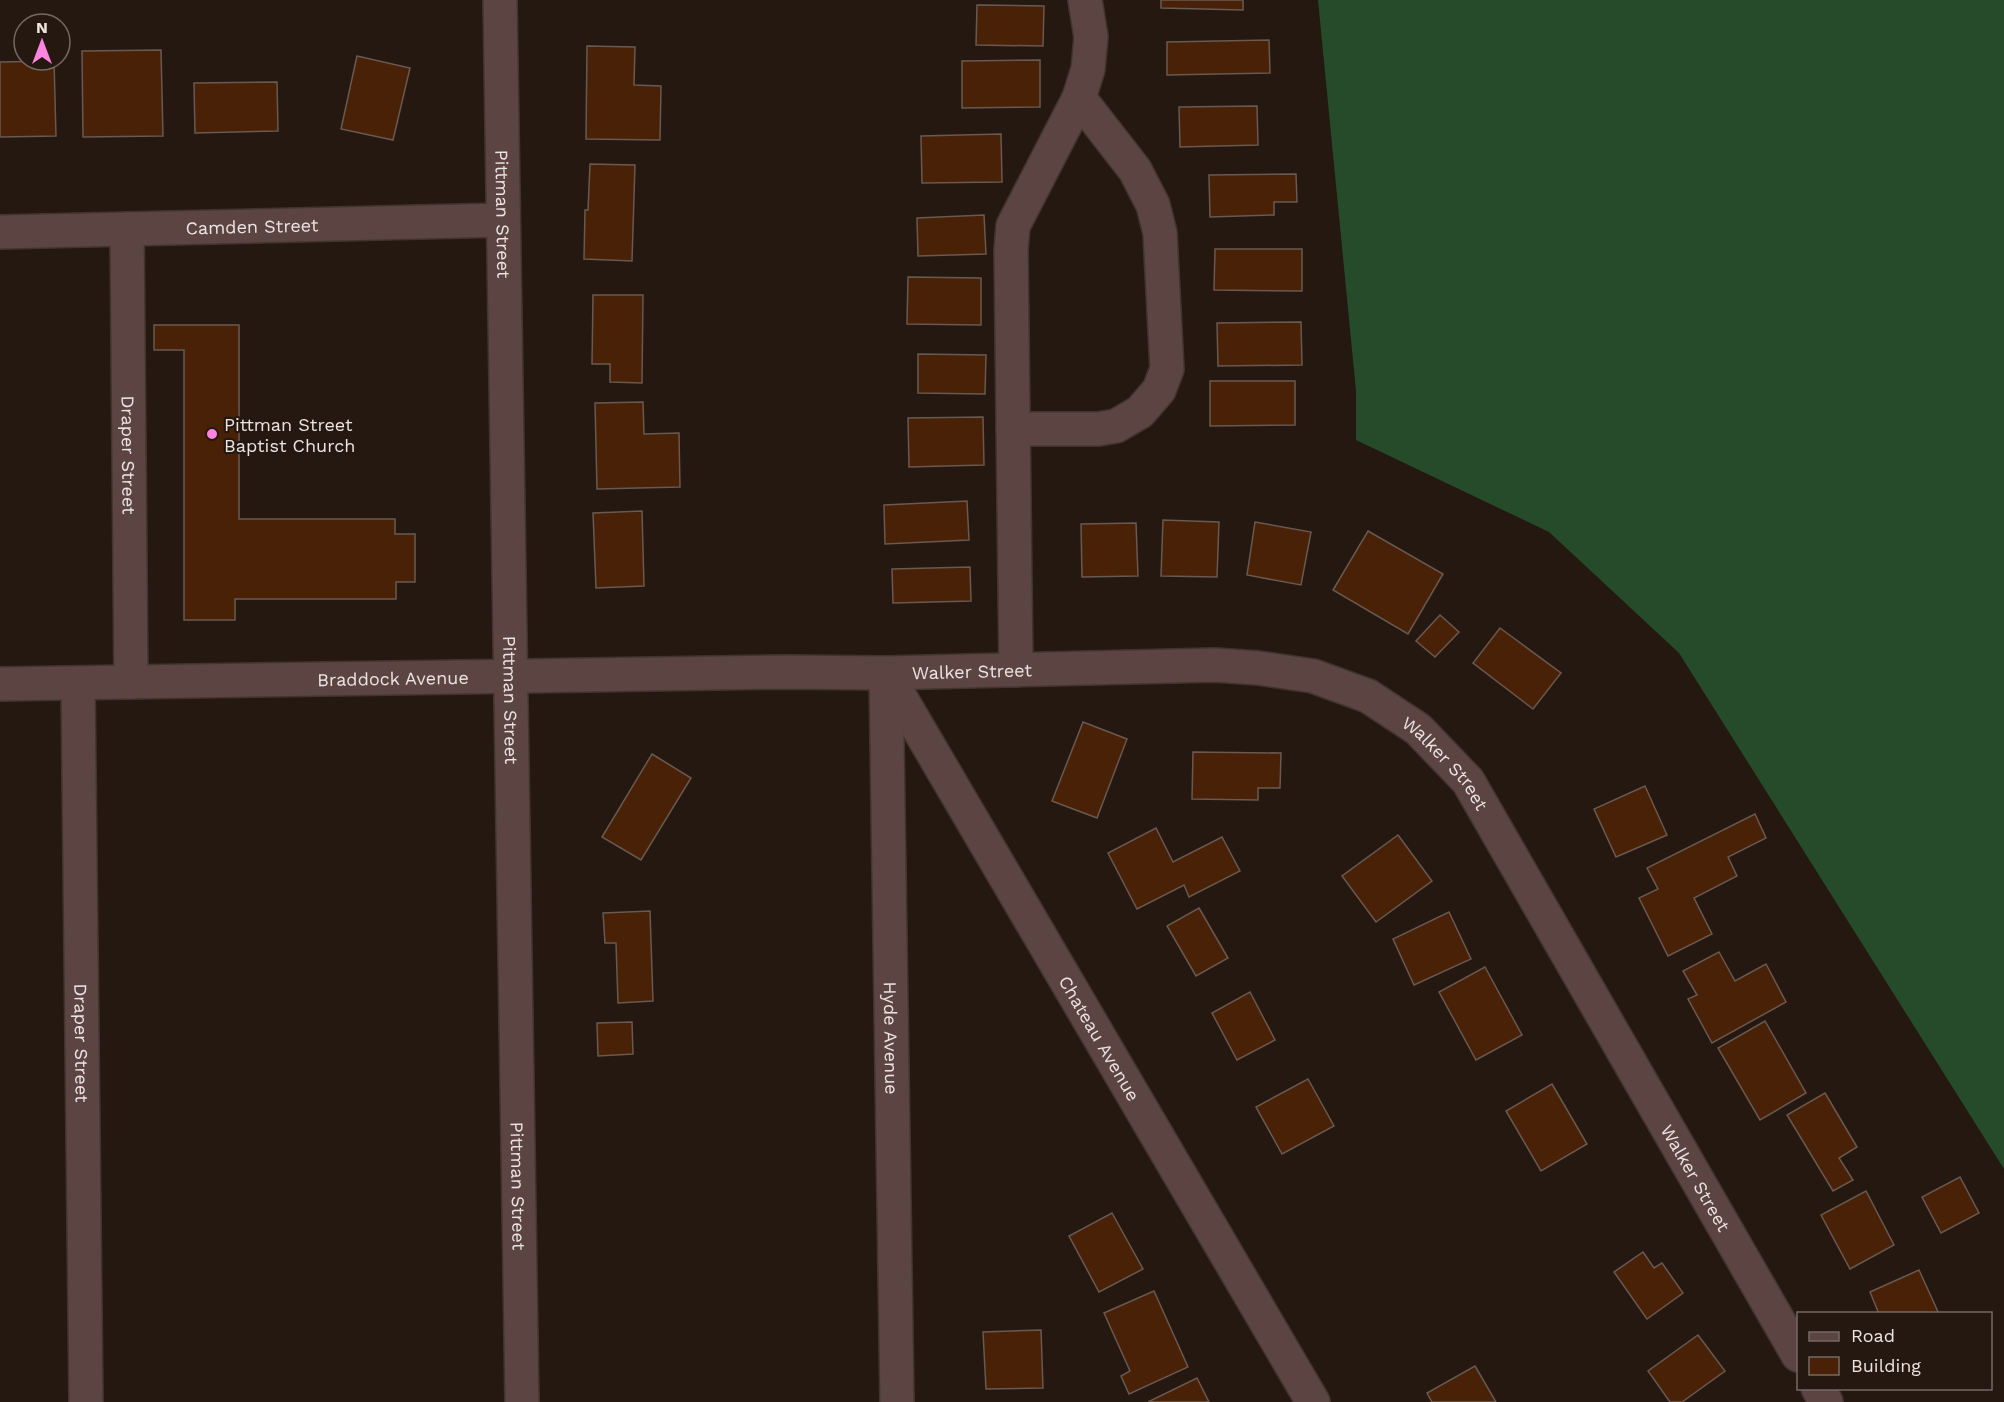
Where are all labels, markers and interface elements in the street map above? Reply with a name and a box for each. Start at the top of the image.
north arrow [12,12,72,72]
text: N [36,18,48,37]
street label: Pittman Street [492,150,515,279]
street label: Camden Street [185,214,319,238]
street label: Draper Street [118,395,140,515]
place label: Pittman Street Baptist Church [224,414,355,456]
marker: Pittman Street Baptist Church [205,427,219,441]
street label: Pittman Street [499,635,522,765]
street label: Walker Street [912,659,1033,683]
street label: Braddock Avenue [317,666,469,690]
street label: Walker Street [1399,711,1493,814]
street label: Chateau Avenue [1055,972,1145,1104]
street label: Hyde Avenue [880,981,903,1095]
street label: Draper Street [71,983,93,1103]
street label: Walker Street [1657,1120,1735,1235]
street label: Pittman Street [507,1121,530,1251]
legend [1797,1312,1992,1390]
text: Road [1851,1325,1895,1346]
text: Building [1851,1355,1921,1376]

